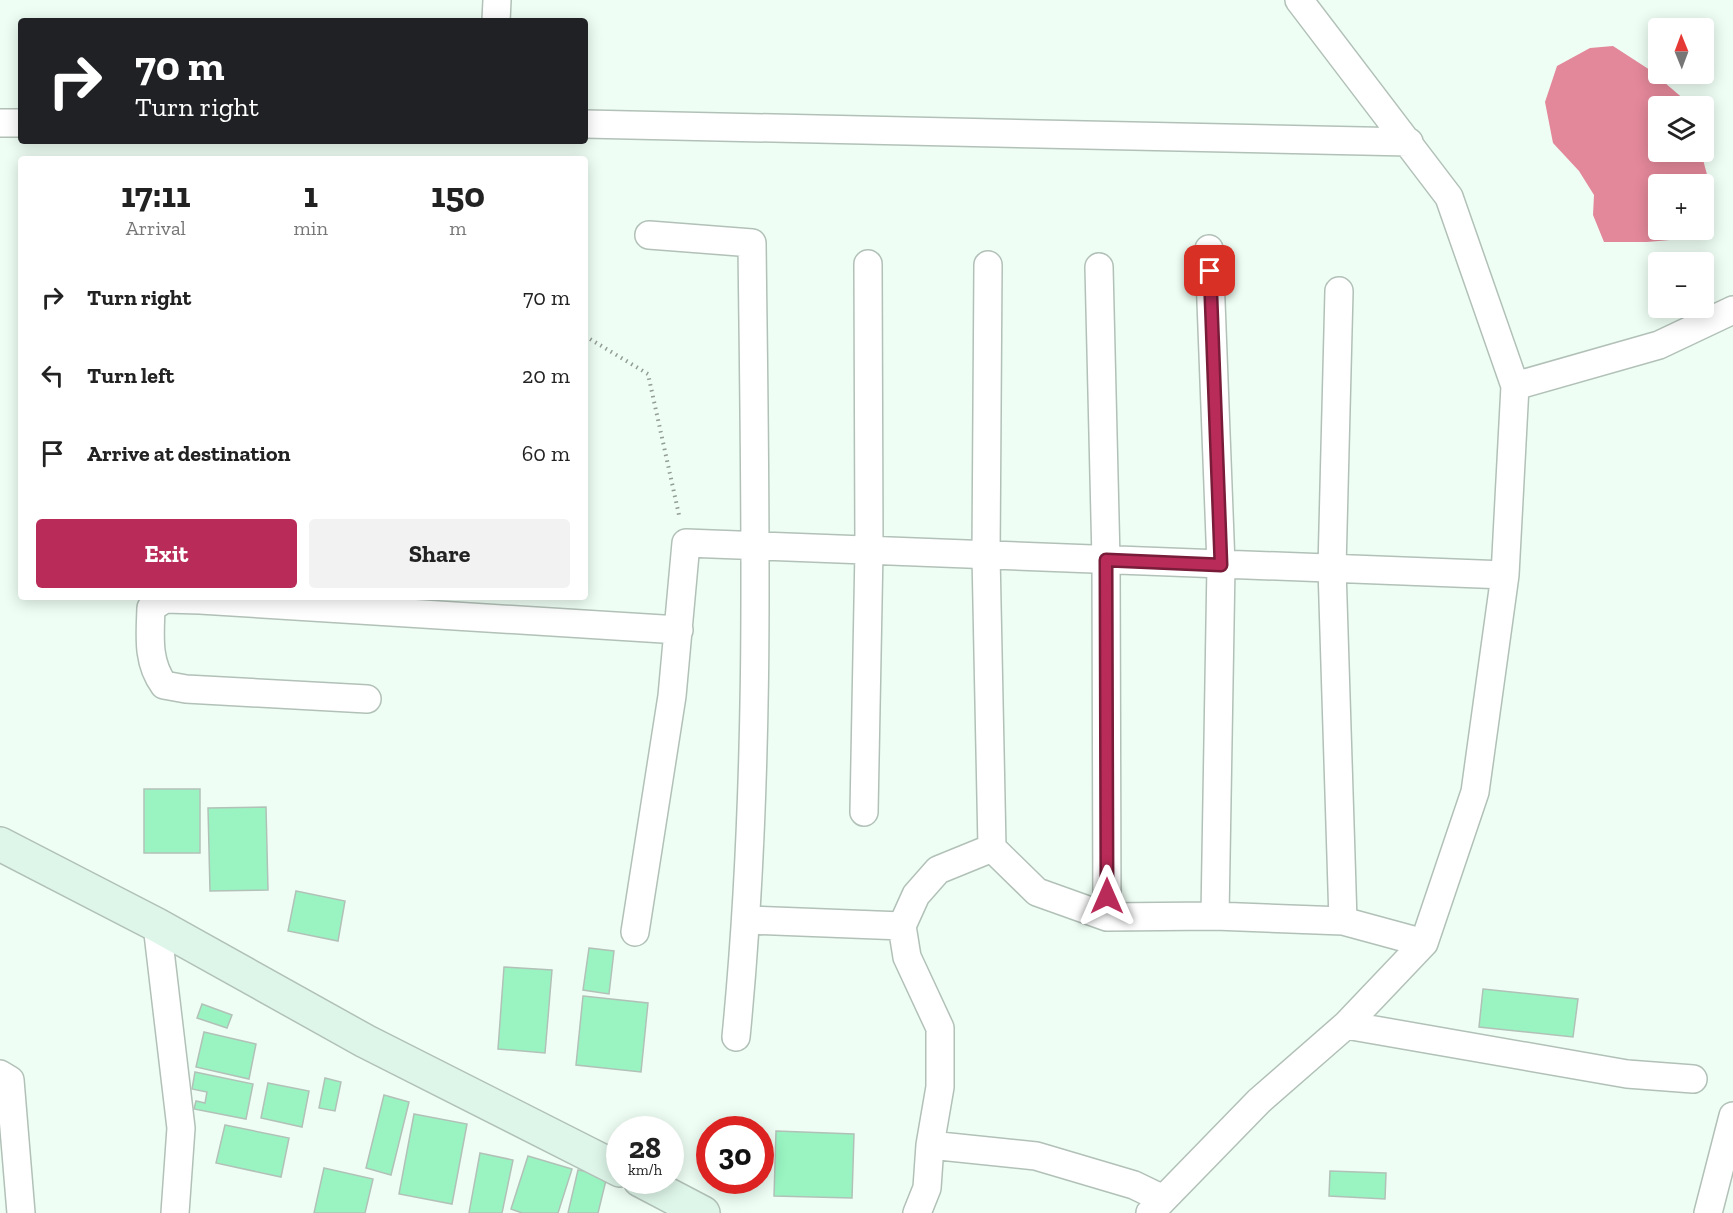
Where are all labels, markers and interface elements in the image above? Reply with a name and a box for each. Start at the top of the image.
north arrow [1648,18,1714,84]
map controls [1648,18,1714,318]
text: 70 m [135,40,225,91]
icon: right [36,42,114,120]
text: Turn right [135,91,259,123]
button: layers [1648,96,1714,162]
text: 17:11 [121,173,191,216]
text: 1 [304,173,318,216]
text: 150 [431,173,485,216]
button: + [1648,174,1714,240]
text: Arrival [126,216,186,240]
text: min [294,216,328,240]
text: m [449,216,467,240]
pin [1184,245,1235,296]
button: − [1648,252,1714,318]
icon: arrive [1193,254,1226,287]
icon: right [36,281,69,314]
text: Turn right [87,284,191,311]
text: 70 m [523,284,570,311]
icon: left [36,359,69,392]
text: Turn left [87,362,174,389]
text: 20 m [522,362,570,389]
icon: arrive [36,437,69,470]
text: Arrive at destination [87,440,290,467]
text: 60 m [522,440,570,467]
button: Exit [36,519,297,588]
button: Share [309,519,570,588]
position arrow [1075,864,1139,928]
speed limit sign: 30 [696,1116,774,1194]
text: 28 [629,1130,661,1166]
text: km/h [628,1161,662,1179]

